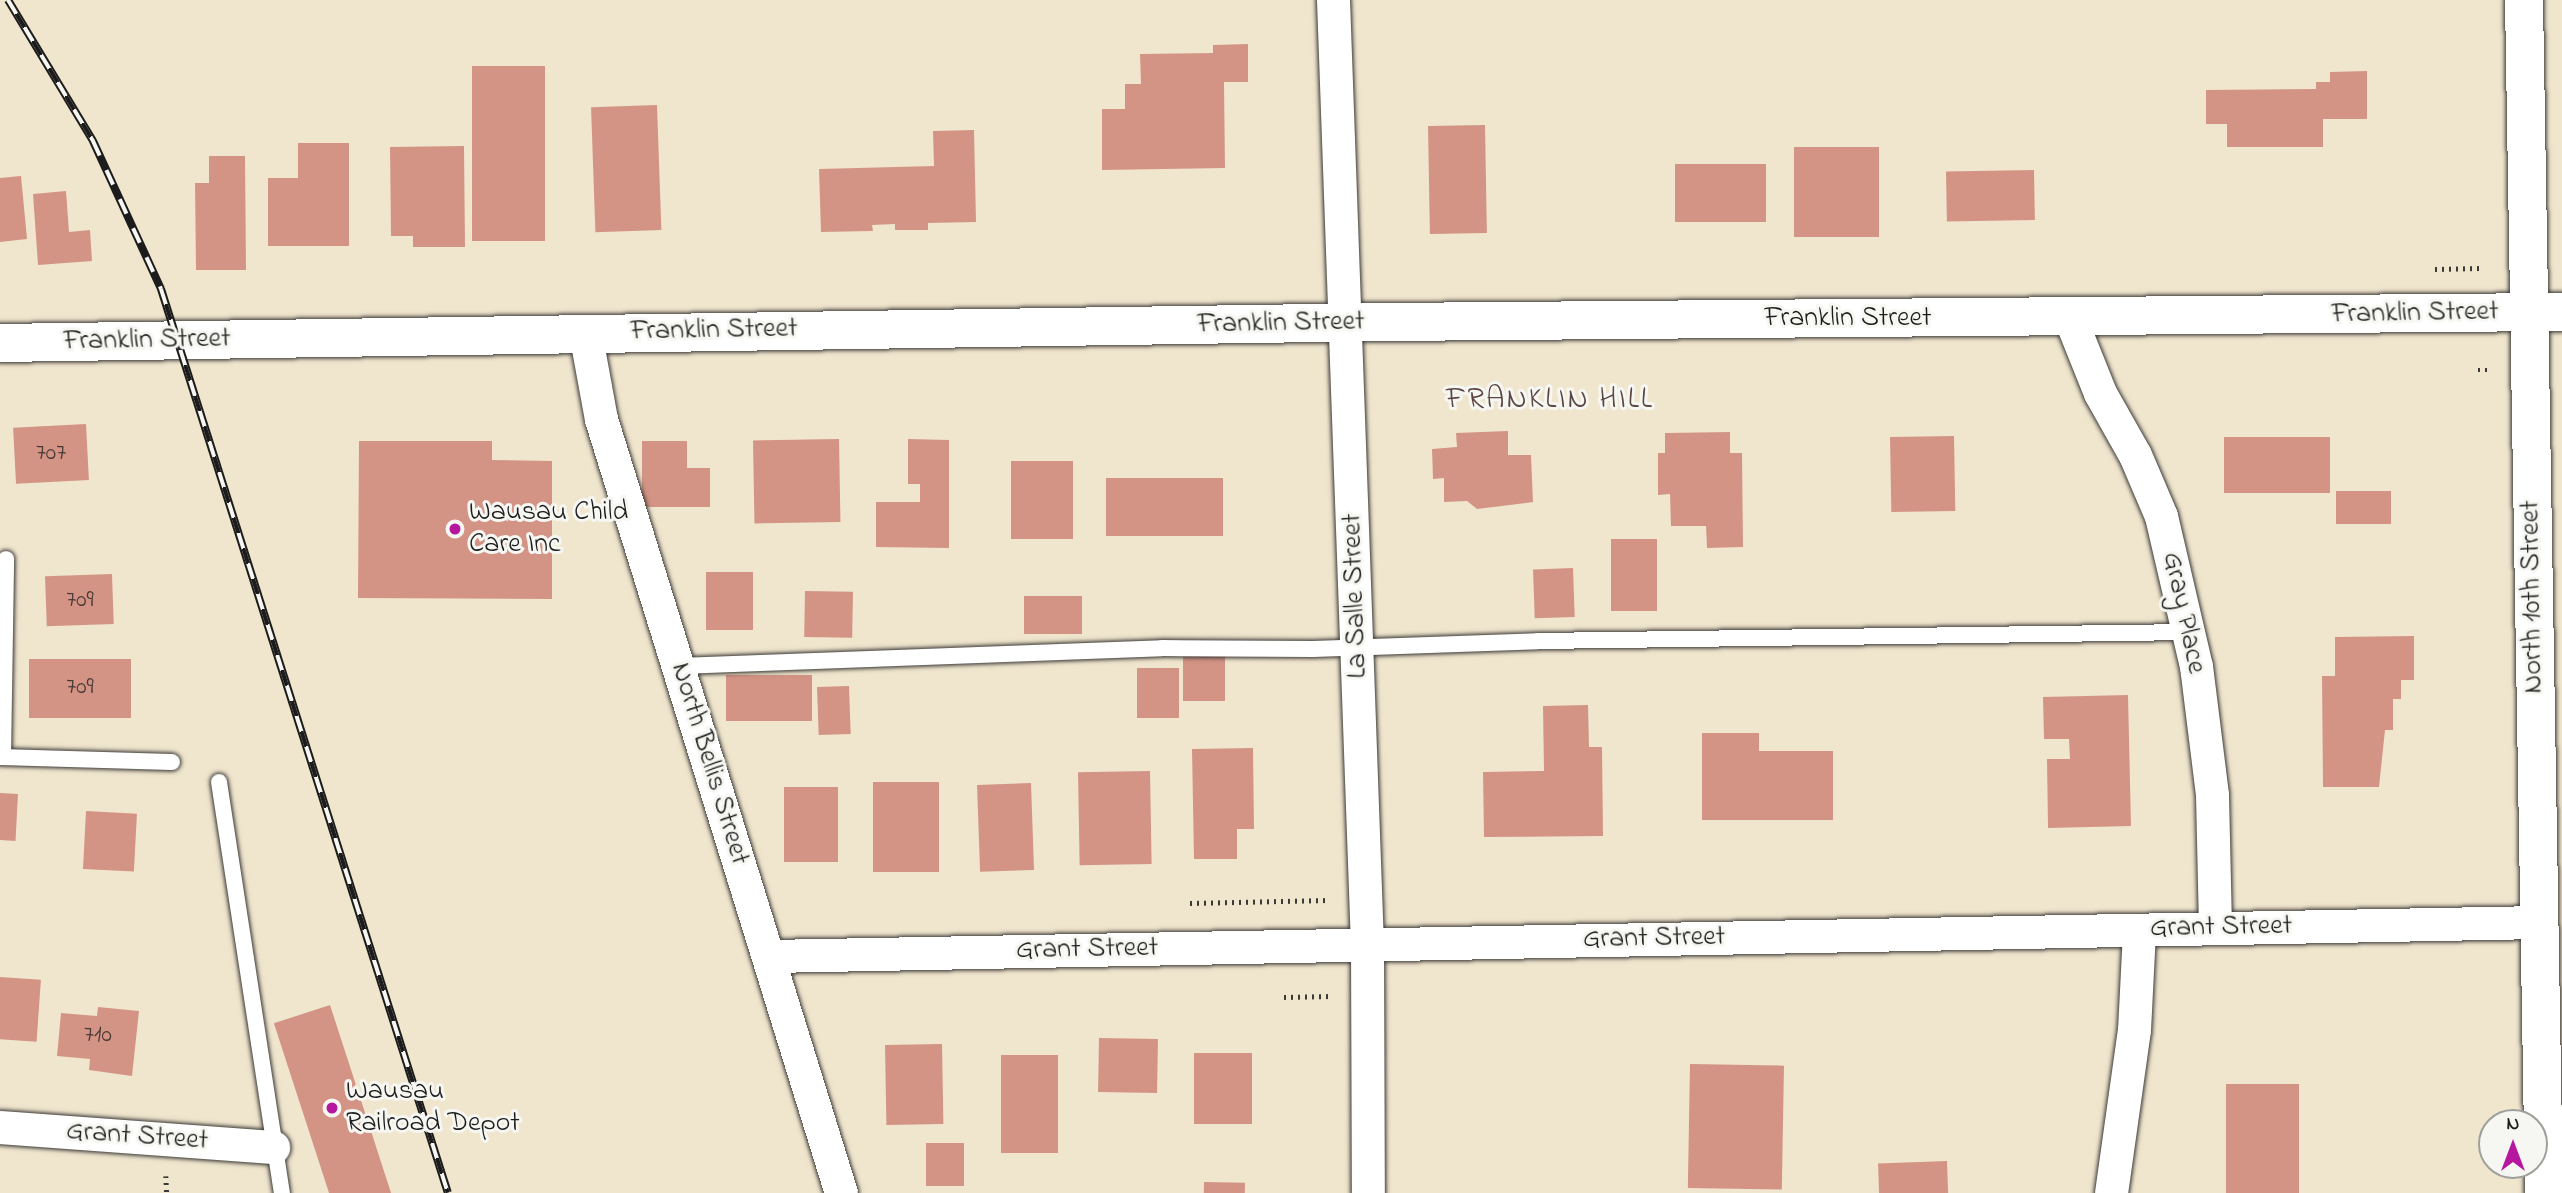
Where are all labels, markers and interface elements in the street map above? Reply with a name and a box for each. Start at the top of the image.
street label: Franklin Street [2331,296,2499,332]
street label: Franklin Street [1765,302,1931,336]
street label: Franklin Street [1197,306,1365,342]
street label: Franklin Street [630,313,798,349]
street label: Franklin Street [63,323,231,359]
district label: FRANKLIN HILL [1448,382,1652,418]
house number: 707 [36,440,66,468]
place label: Wausau Child Care Inc [469,496,628,562]
street label: North 10th Street [2515,500,2551,694]
street label: La Salle Street [1336,513,1376,679]
marker: Wausau Child Care Inc [447,521,463,537]
street label: Gray Place [2154,549,2212,677]
house number: 709 [66,587,94,615]
street label: North Bellis Street [662,659,756,869]
house number: 709 [66,674,94,702]
street label: Grant Street [2150,910,2292,946]
street label: Grant Street [1583,921,1725,957]
street label: Grant Street [1016,932,1158,968]
house number: 710 [84,1022,112,1050]
place label: Wausau Railroad Depot [346,1075,520,1141]
marker: Wausau Railroad Depot [324,1100,340,1116]
north arrow [2478,1109,2548,1179]
text: N [2507,1111,2519,1138]
street label: Grant Street [65,1115,209,1159]

